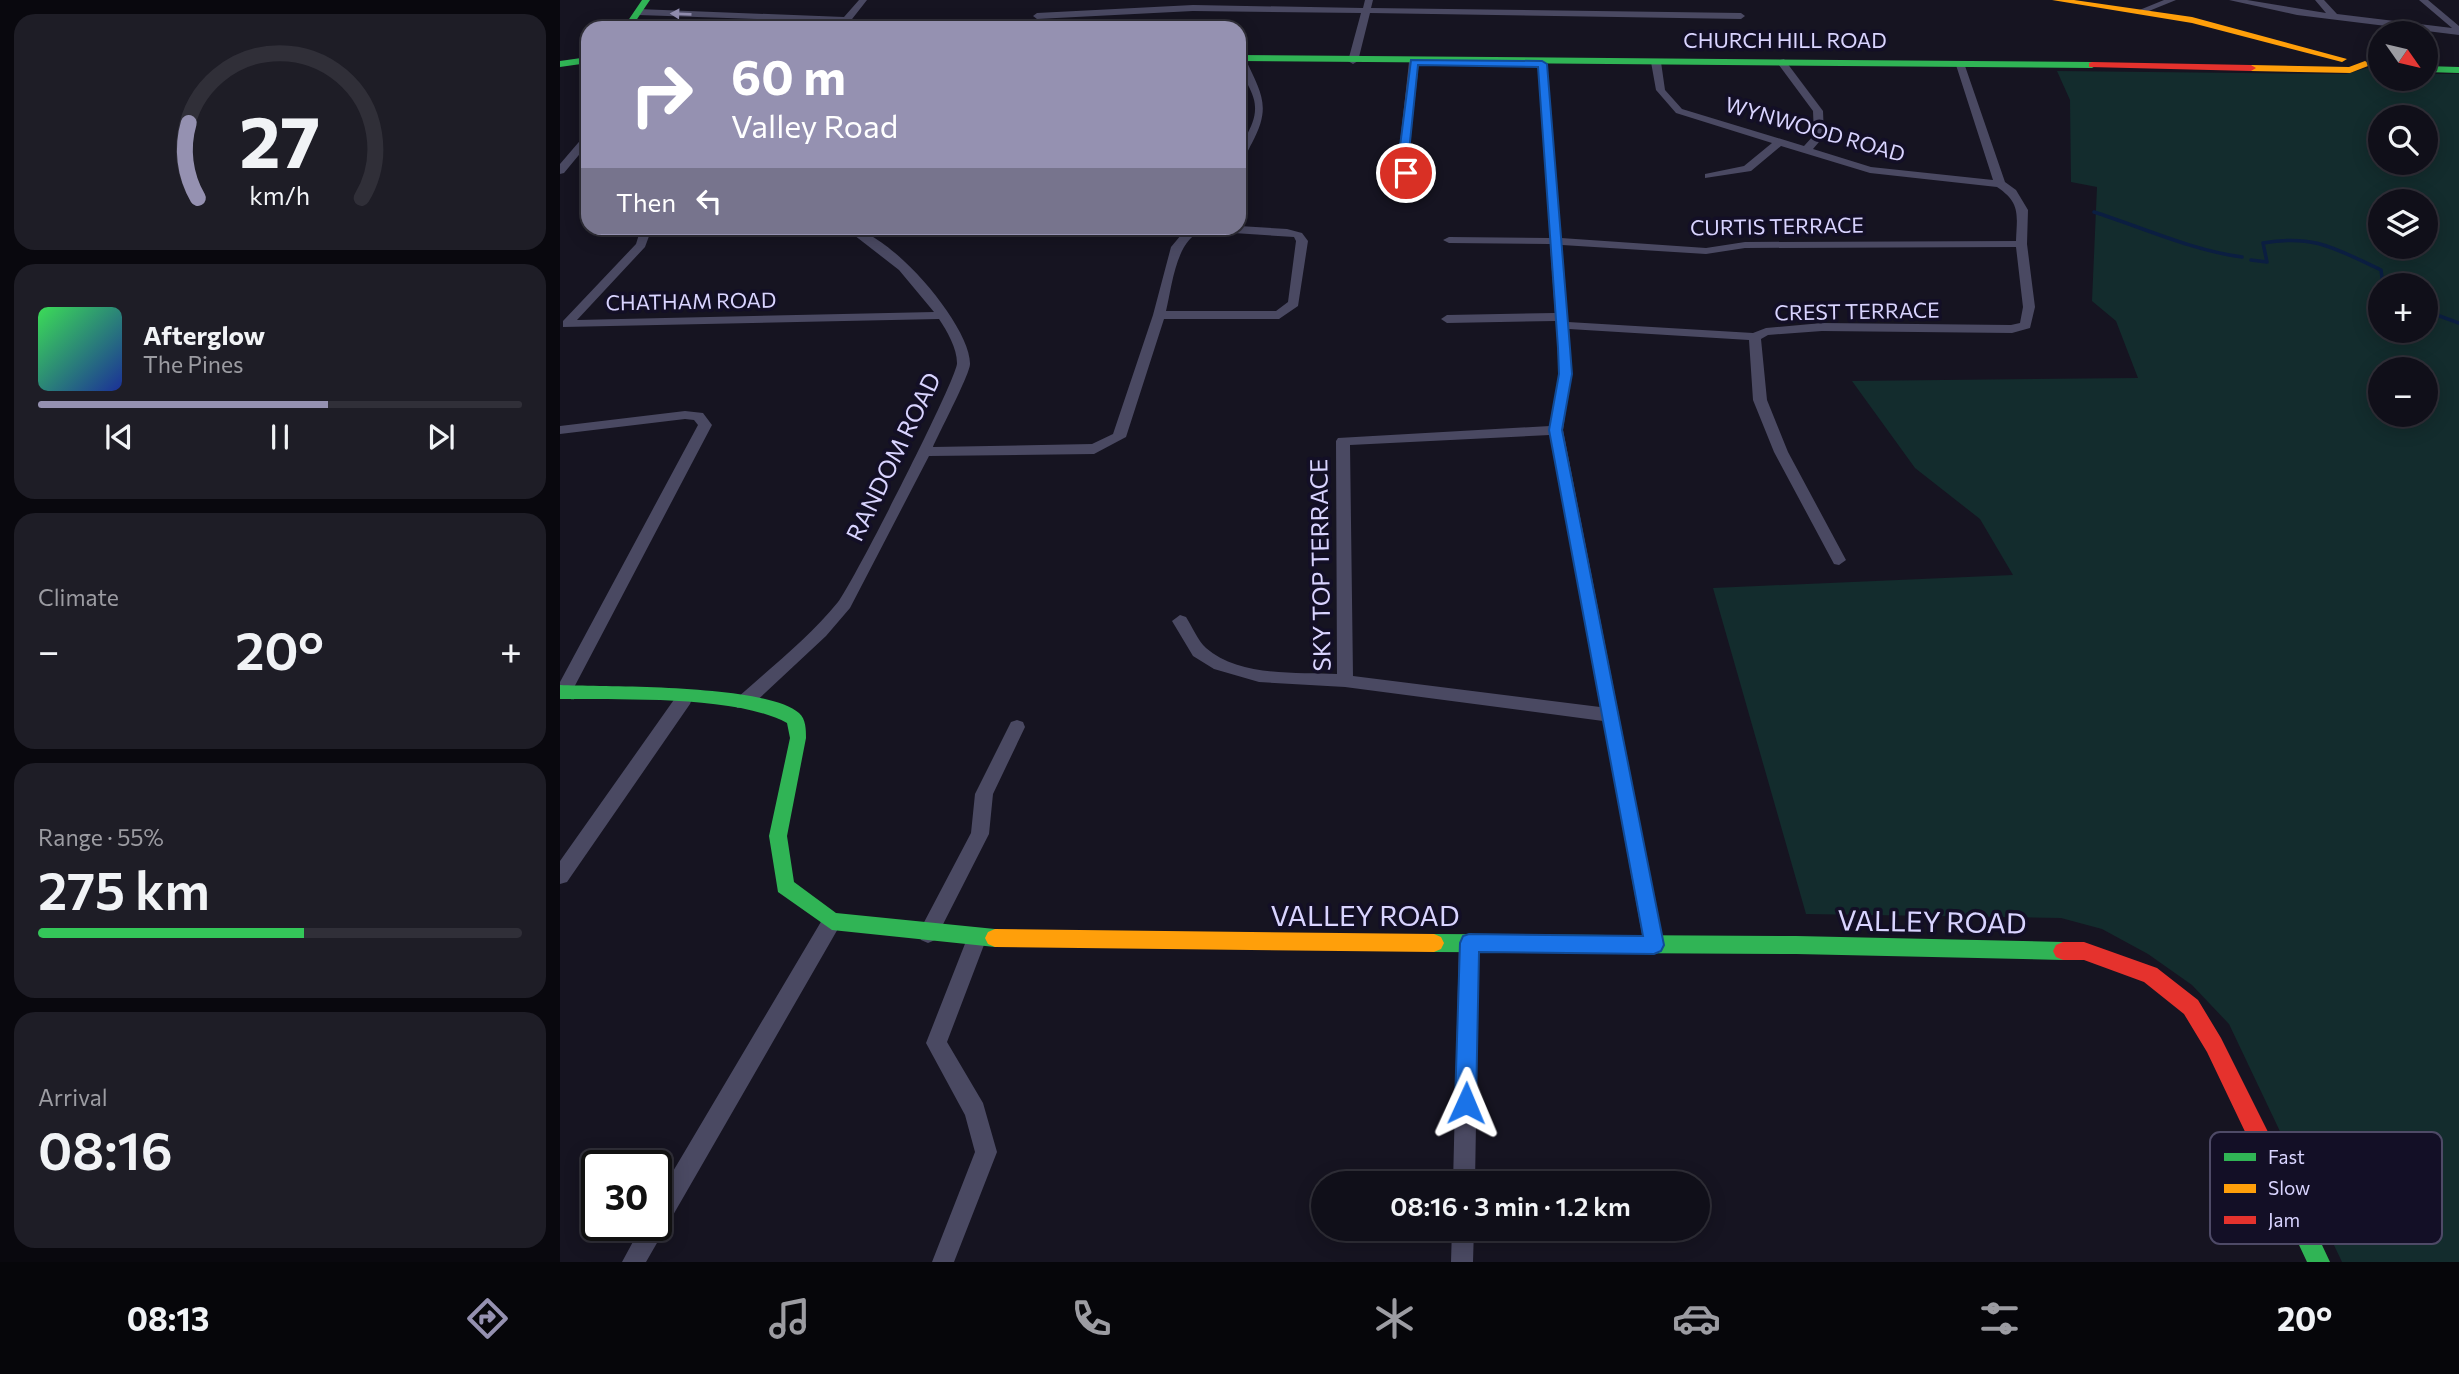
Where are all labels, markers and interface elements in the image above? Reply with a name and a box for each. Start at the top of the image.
one-way arrow [670,8,692,19]
north arrow [2368,21,2438,91]
map controls [2368,21,2438,427]
street label: CHURCH HILL ROAD [1683,27,1887,52]
text: 60 m [731,45,846,105]
icon: right [616,49,707,140]
street label: WYNWOOD ROAD [1723,91,1908,166]
text: 27 [240,94,320,183]
text: Valley Road [731,105,898,145]
button: search [2368,105,2438,175]
pin [1376,143,1436,203]
icon: arrive [1387,154,1425,192]
text: km/h [250,180,310,210]
icon: left [690,182,728,220]
text: Then [616,186,676,217]
button: layers [2368,189,2438,259]
street label: CURTIS TERRACE [1690,211,1864,240]
button: + [2368,273,2438,343]
street label: CHATHAM ROAD [605,287,777,314]
street label: CREST TERRACE [1774,297,1940,324]
text: Afterglow [143,319,265,350]
text: The Pines [143,350,244,378]
button: − [2368,357,2438,427]
street label: RANDOM ROAD [839,367,946,545]
icon: previous [100,418,138,456]
icon: pause [261,418,299,456]
icon: next [422,418,460,456]
street label: SKY TOP TERRACE [1303,458,1336,672]
text: Climate [38,583,119,611]
text: 20° [235,617,324,681]
text: − [38,626,60,673]
text: + [500,626,522,673]
text: Range · 55% [38,823,164,851]
text: 275 km [38,857,210,921]
street label: VALLEY ROAD [1270,898,1460,932]
street label: VALLEY ROAD [1837,902,2027,940]
position arrow [1429,1066,1503,1140]
text: Arrival [38,1083,108,1111]
text: 08:16 [38,1117,173,1181]
legend [2210,1132,2442,1244]
text: Fast [2268,1145,2305,1168]
speed limit sign: 30 [581,1150,672,1241]
text: Slow [2268,1176,2310,1199]
text: 08:16 · 3 min · 1.2 km [1390,1190,1631,1221]
text: Jam [2268,1208,2300,1231]
icon: directions [463,1294,512,1343]
icon: music [765,1294,814,1343]
icon: phone [1067,1294,1116,1343]
icon: climate [1370,1294,1419,1343]
icon: car [1672,1294,1721,1343]
icon: filters [1975,1294,2024,1343]
text: 08:13 [127,1298,209,1338]
text: 20° [2277,1298,2332,1338]

